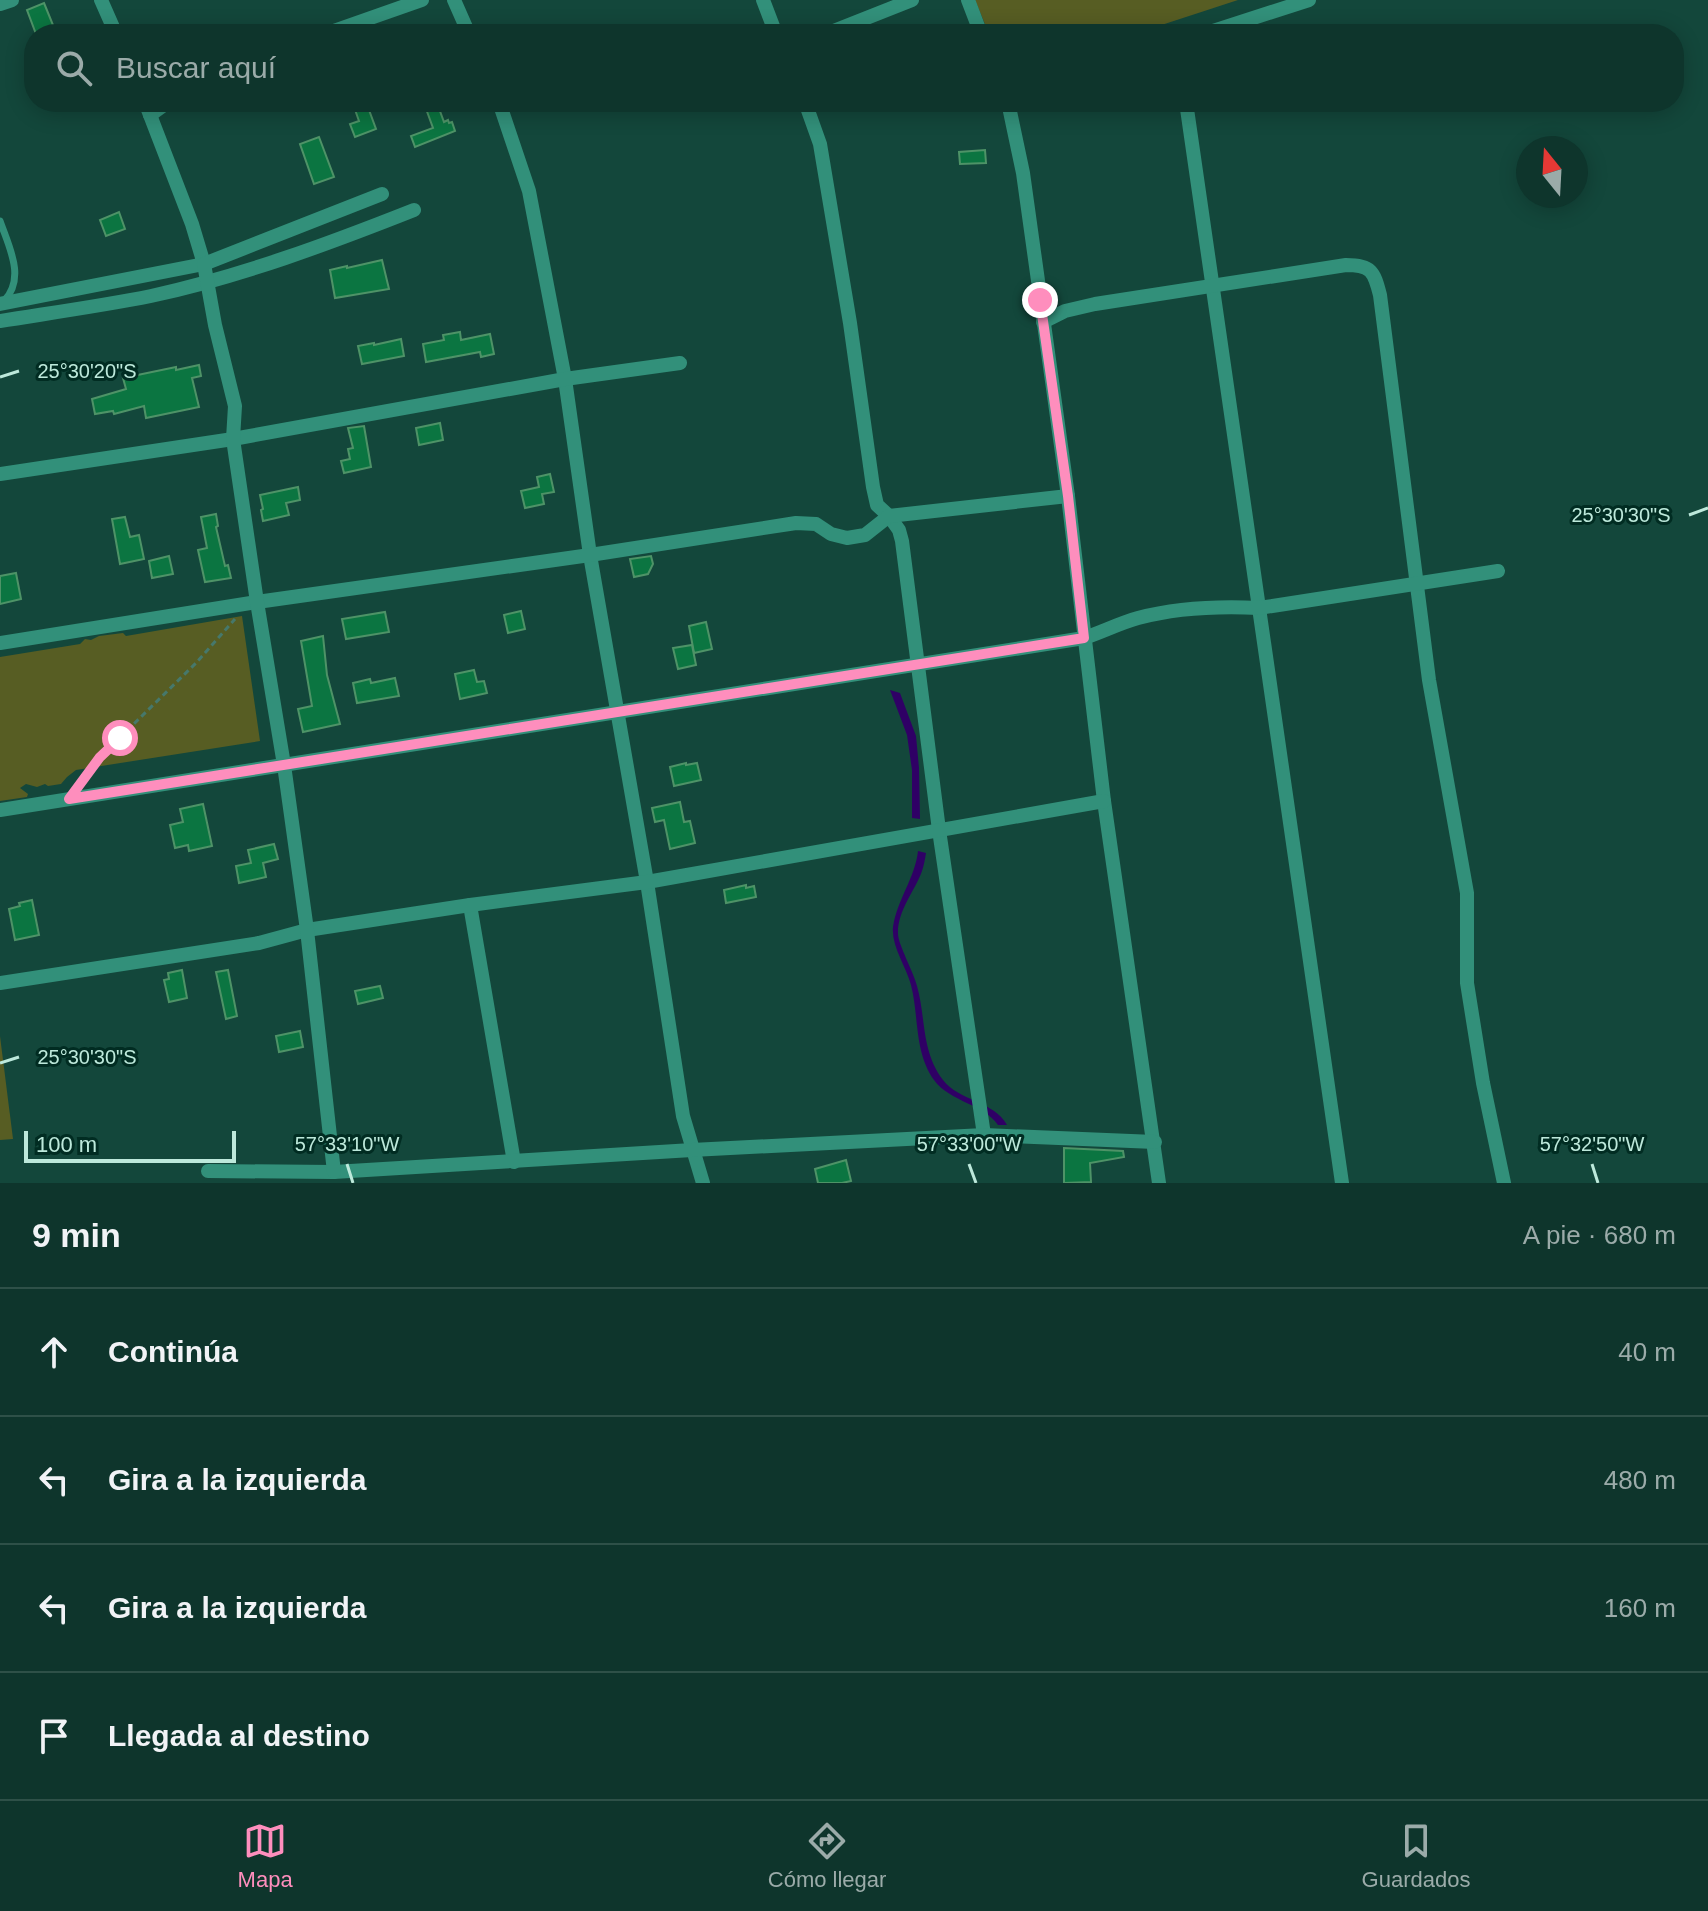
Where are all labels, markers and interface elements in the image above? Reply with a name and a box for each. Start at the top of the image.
search box [24,24,1684,112]
icon: search [52,46,96,90]
text: Buscar aquí [116,51,276,84]
north arrow [1516,136,1588,208]
route end [1022,282,1058,318]
text: 25°30'20"S [38,360,137,382]
text: 25°30'30"S [1572,504,1671,526]
route start [102,720,138,756]
text: 25°30'30"S [38,1046,137,1068]
scale bar [24,1127,236,1163]
text: 100 m [36,1132,97,1157]
text: 57°33'10"W [295,1133,399,1155]
text: 57°33'00"W [917,1133,1021,1155]
text: 57°32'50"W [1540,1133,1644,1155]
text: 9 min [32,1216,121,1254]
text: A pie · 680 m [1523,1220,1676,1250]
icon: ahead [32,1330,76,1374]
text: Continúa [108,1335,238,1368]
text: 40 m [1618,1337,1676,1367]
icon: left [32,1458,76,1502]
text: Gira a la izquierda [108,1463,366,1496]
text: 480 m [1604,1465,1676,1495]
icon: left [32,1586,76,1630]
text: Gira a la izquierda [108,1591,366,1624]
text: 160 m [1604,1593,1676,1623]
icon: arrive [32,1714,76,1758]
text: Llegada al destino [108,1719,370,1752]
tab: Mapa [238,1819,293,1893]
tab: Cómo llegar [768,1819,886,1893]
tab: Guardados [1362,1819,1470,1893]

